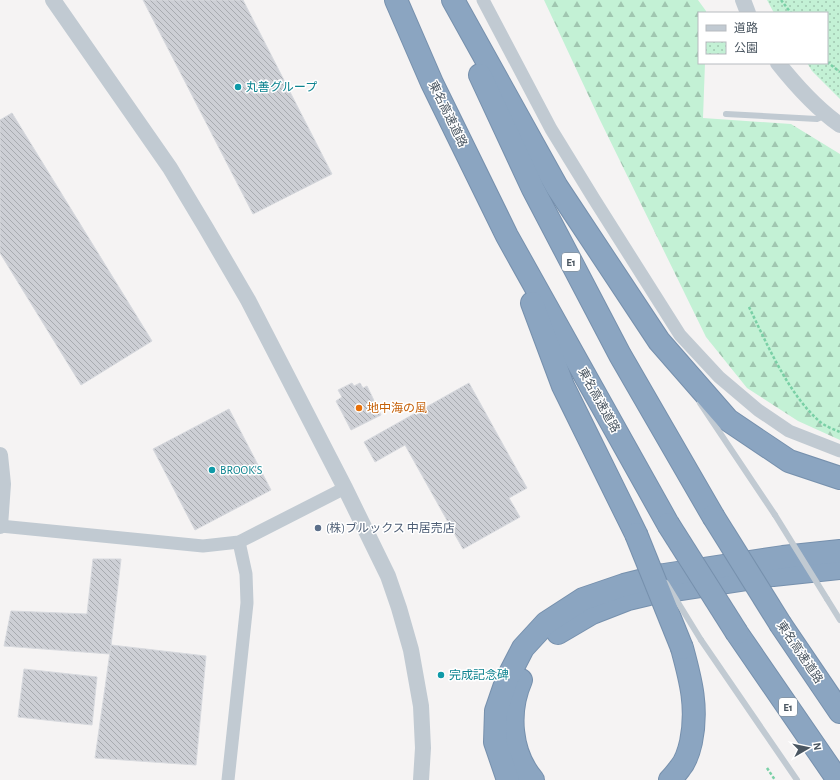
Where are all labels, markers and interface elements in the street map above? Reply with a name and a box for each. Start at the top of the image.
legend [698,12,828,64]
text: 道路 [734,21,758,34]
text: 公園 [734,42,758,54]
street label: 東名高速道路 [427,79,470,149]
place label: 丸善グループ [246,80,317,93]
marker: 丸善グループ [233,82,243,92]
road number: E1 [562,253,580,271]
street label: 東名高速道路 [576,365,623,434]
place label: 地中海の風 [367,401,427,414]
marker: 地中海の風 [354,403,364,413]
place label: BROOK'S [220,464,263,476]
marker: BROOK'S [207,465,217,475]
place label: (株)ブルックス 中居売店 [326,521,455,534]
marker: (株)ブルックス 中居売店 [313,523,323,533]
street label: 東名高速道路 [775,618,826,685]
place label: 完成記念碑 [449,668,509,681]
marker: 完成記念碑 [436,670,446,680]
road number: E1 [779,698,797,716]
north arrow [788,728,828,768]
text: N [811,742,823,751]

